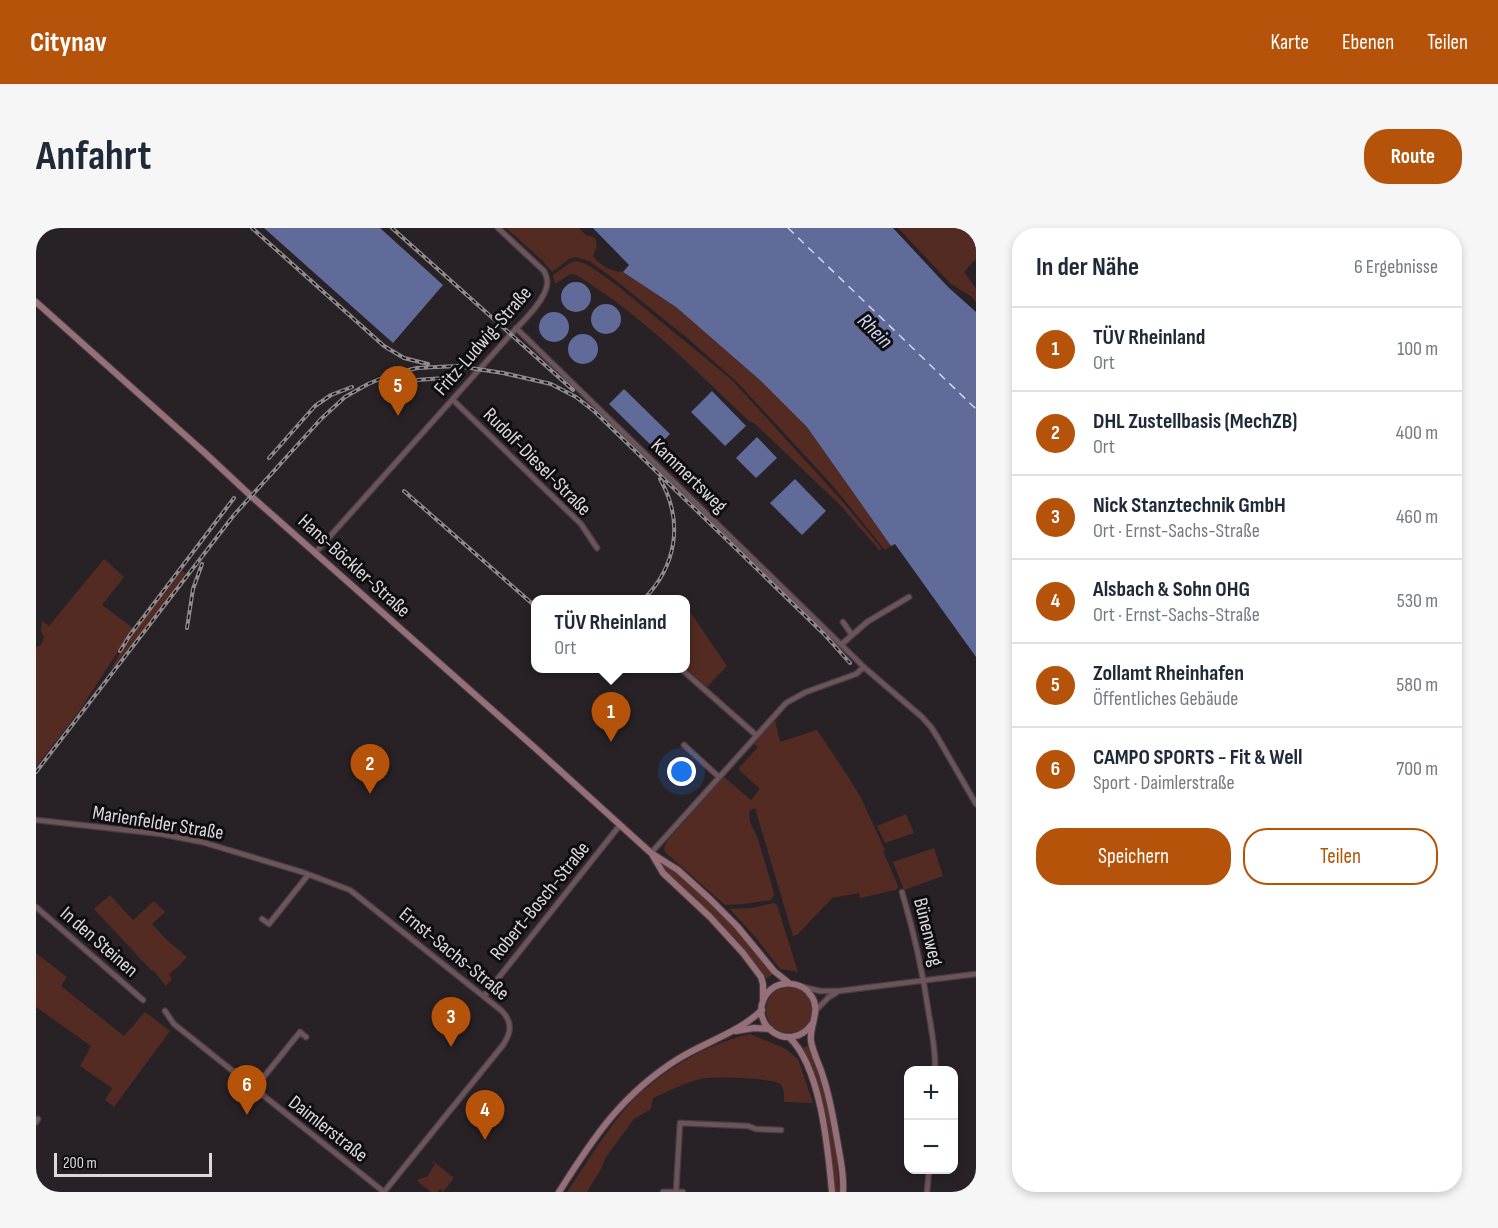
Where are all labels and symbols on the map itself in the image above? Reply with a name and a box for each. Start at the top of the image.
street label: Fritz-Ludwig-Straße [429,282,537,400]
water label: Rhein [852,308,898,354]
pin: 5 [378,366,418,416]
street label: Rudolf-Diesel-Straße [478,403,596,521]
street label: Kammertsweg [646,434,732,518]
street label: Hans-Böckler-Straße [293,509,415,623]
pin: 1 [592,692,630,742]
pin: 2 [350,744,390,794]
your location [667,757,696,786]
street label: Marienfelder Straße [91,801,225,845]
street label: Robert-Bosch-Straße [485,837,595,965]
street label: Bünenweg [908,895,948,969]
street label: In den Steinen [55,902,143,982]
street label: Ernst-Sachs-Straße [394,902,514,1006]
pin: 3 [432,998,470,1047]
pin: 6 [228,1066,266,1115]
pin: 4 [466,1090,504,1140]
street label: Daimlerstraße [284,1091,372,1167]
scale bar [54,1150,212,1178]

